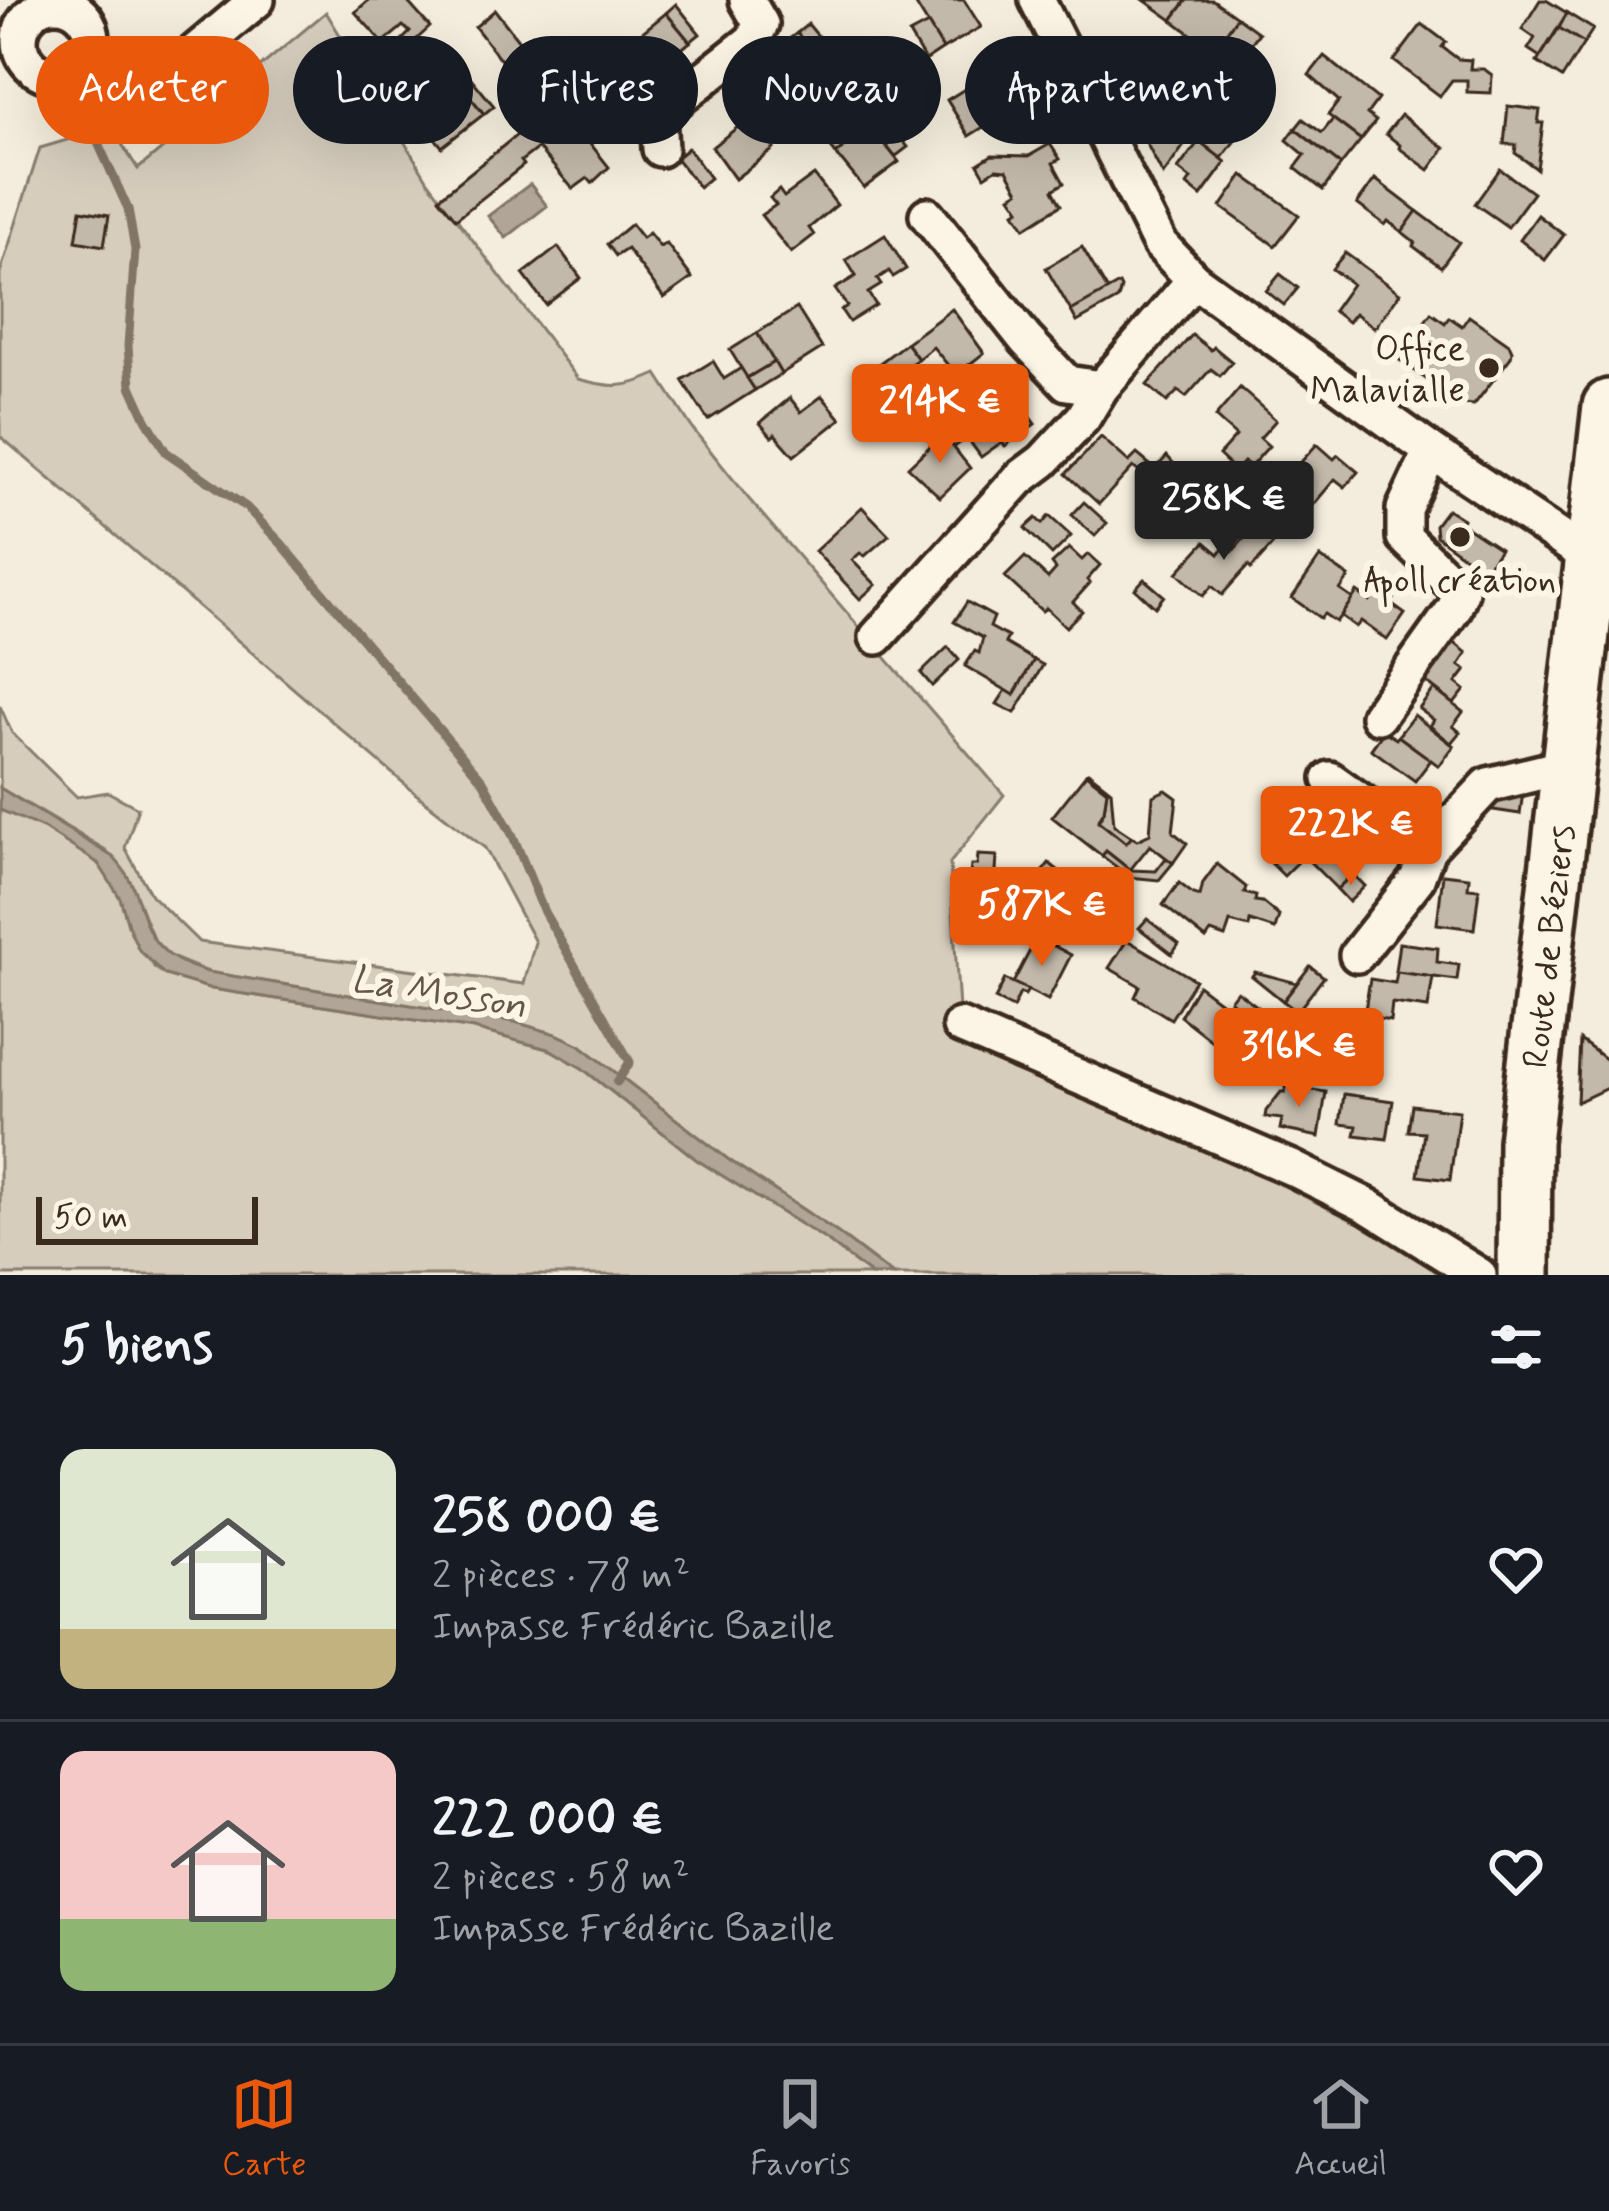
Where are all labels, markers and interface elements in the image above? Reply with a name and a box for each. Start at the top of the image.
chip: Acheter [36,36,269,144]
chip: Louer [293,36,473,144]
chip: Filtres [497,36,698,144]
chip: Nouveau [722,36,941,144]
chip: Appartement [965,36,1276,144]
place label: Office Malavialle [1310,327,1465,415]
marker: Office Malavialle [1476,355,1502,381]
pin: 214K € [842,364,1038,466]
text: 214K € [879,377,1001,428]
pin: 258K € [1126,461,1322,563]
text: 258K € [1162,474,1286,525]
marker: Apoll création [1447,524,1473,550]
place label: Apoll création [1364,558,1556,608]
pin: 222K € [1253,786,1449,888]
text: 222K € [1288,799,1414,850]
street label: Route de Béziers [1514,823,1588,1071]
pin: 587K € [944,867,1140,969]
text: 587K € [977,880,1107,931]
water label: La Mosson [347,954,530,1032]
pin: 316K € [1201,1008,1397,1110]
text: 316K € [1241,1021,1357,1072]
scale bar [36,1191,258,1244]
text: 50 m [54,1196,128,1240]
text: 5 biens [60,1314,213,1380]
icon: filters [1483,1314,1549,1380]
text: 258 000 € [432,1485,661,1551]
icon: home [156,1497,300,1641]
icon: heart [1483,1536,1549,1602]
text: 2 pièces · 78 m² [432,1551,690,1602]
text: Impasse Frédéric Bazille [432,1602,835,1653]
text: 222 000 € [432,1787,664,1853]
icon: home [156,1799,300,1943]
icon: heart [1483,1838,1549,1904]
text: 2 pièces · 58 m² [432,1853,690,1904]
text: Impasse Frédéric Bazille [432,1904,835,1955]
tab: Carte [222,2071,306,2187]
tab: Favoris [750,2071,851,2187]
tab: Accueil [1294,2071,1387,2187]

